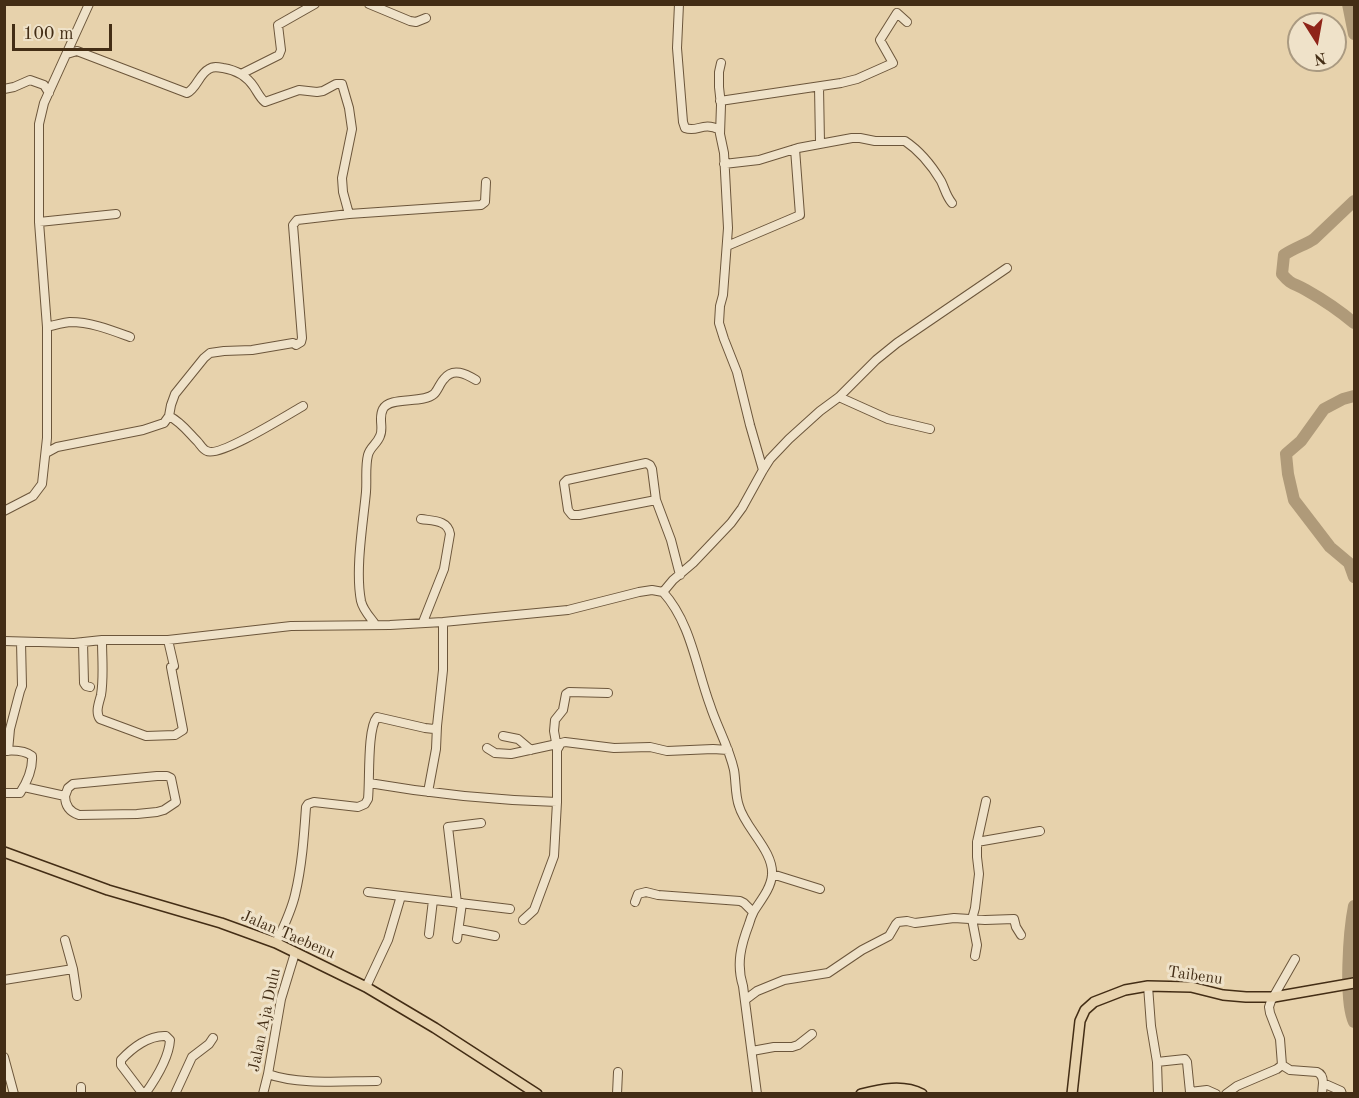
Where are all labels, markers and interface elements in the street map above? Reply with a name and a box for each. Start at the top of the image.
scale bar [15,12,116,50]
north arrow [1287,12,1347,72]
text: 100 m [23,25,74,43]
text: N [1313,49,1328,67]
street label: Jalan Taebenu [238,907,338,963]
street label: Taibenu [1166,963,1224,989]
street label: Jalan Aja Dulu [245,966,285,1074]

